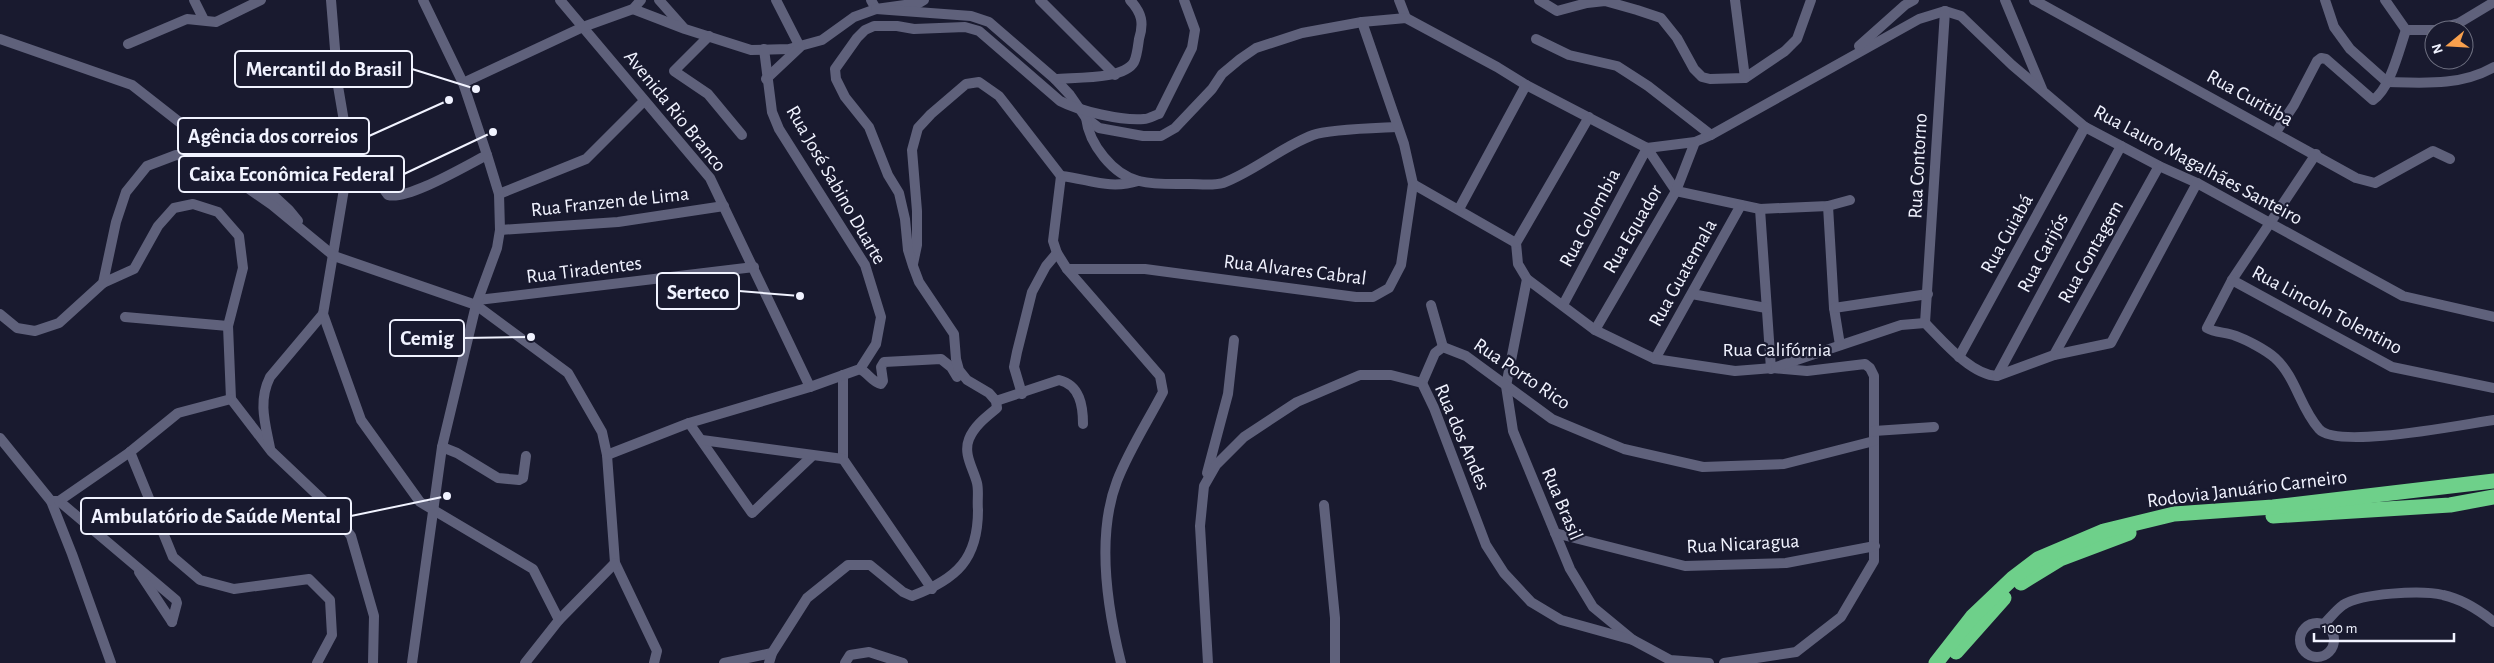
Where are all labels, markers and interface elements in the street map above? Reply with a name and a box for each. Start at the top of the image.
north arrow [2424,20,2474,70]
text: N [2429,42,2446,56]
street label: Avenida Rio Branco [620,47,730,175]
callout: Mercantil do Brasil [235,51,412,87]
text: Mercantil do Brasil [246,59,402,80]
street label: Rua Curitiba [2203,66,2297,130]
street label: Rua Lauro Magalhães Santeiro [2090,101,2306,229]
street label: Rua José Sabino Duarte [782,102,890,268]
street label: Rua Contorno [1905,113,1931,219]
callout: Agência dos correios [178,118,369,154]
text: Agência dos correios [188,126,358,147]
callout: Caixa Econômica Federal [179,156,404,192]
text: Caixa Econômica Federal [189,164,395,185]
street label: Rua Colombia [1556,166,1624,270]
street label: Rua Equador [1600,181,1667,277]
street label: Rua Franzen de Lima [530,184,690,220]
street label: Rua Cuiabá [1977,191,2037,277]
street label: Rua Contagem [2055,197,2127,307]
street label: Rua Carijós [2014,210,2072,296]
street label: Rua Guatemala [1645,216,1721,330]
street label: Rua Alvares Cabral [1223,251,1367,289]
street label: Rua Tiradentes [525,253,643,287]
street label: Rua Lincoln Tolentino [2249,262,2405,358]
callout: Serteco [657,273,739,309]
text: Serteco [667,282,729,303]
callout: Cemig [390,320,464,356]
text: Cemig [400,328,454,349]
street label: Rua Porto Rico [1470,334,1574,414]
street label: Rua Califórnia [1722,340,1832,360]
street label: Rua dos Andes [1431,381,1493,493]
street label: Rua Brasil [1538,465,1586,543]
street label: Rodovia Januário Carneiro [2146,467,2348,511]
callout: Ambulatório de Saúde Mental [81,498,351,534]
text: Ambulatório de Saúde Mental [91,506,341,527]
street label: Rua Nicaragua [1686,531,1800,557]
scale bar [2314,610,2454,642]
text: 100 m [2322,621,2357,636]

